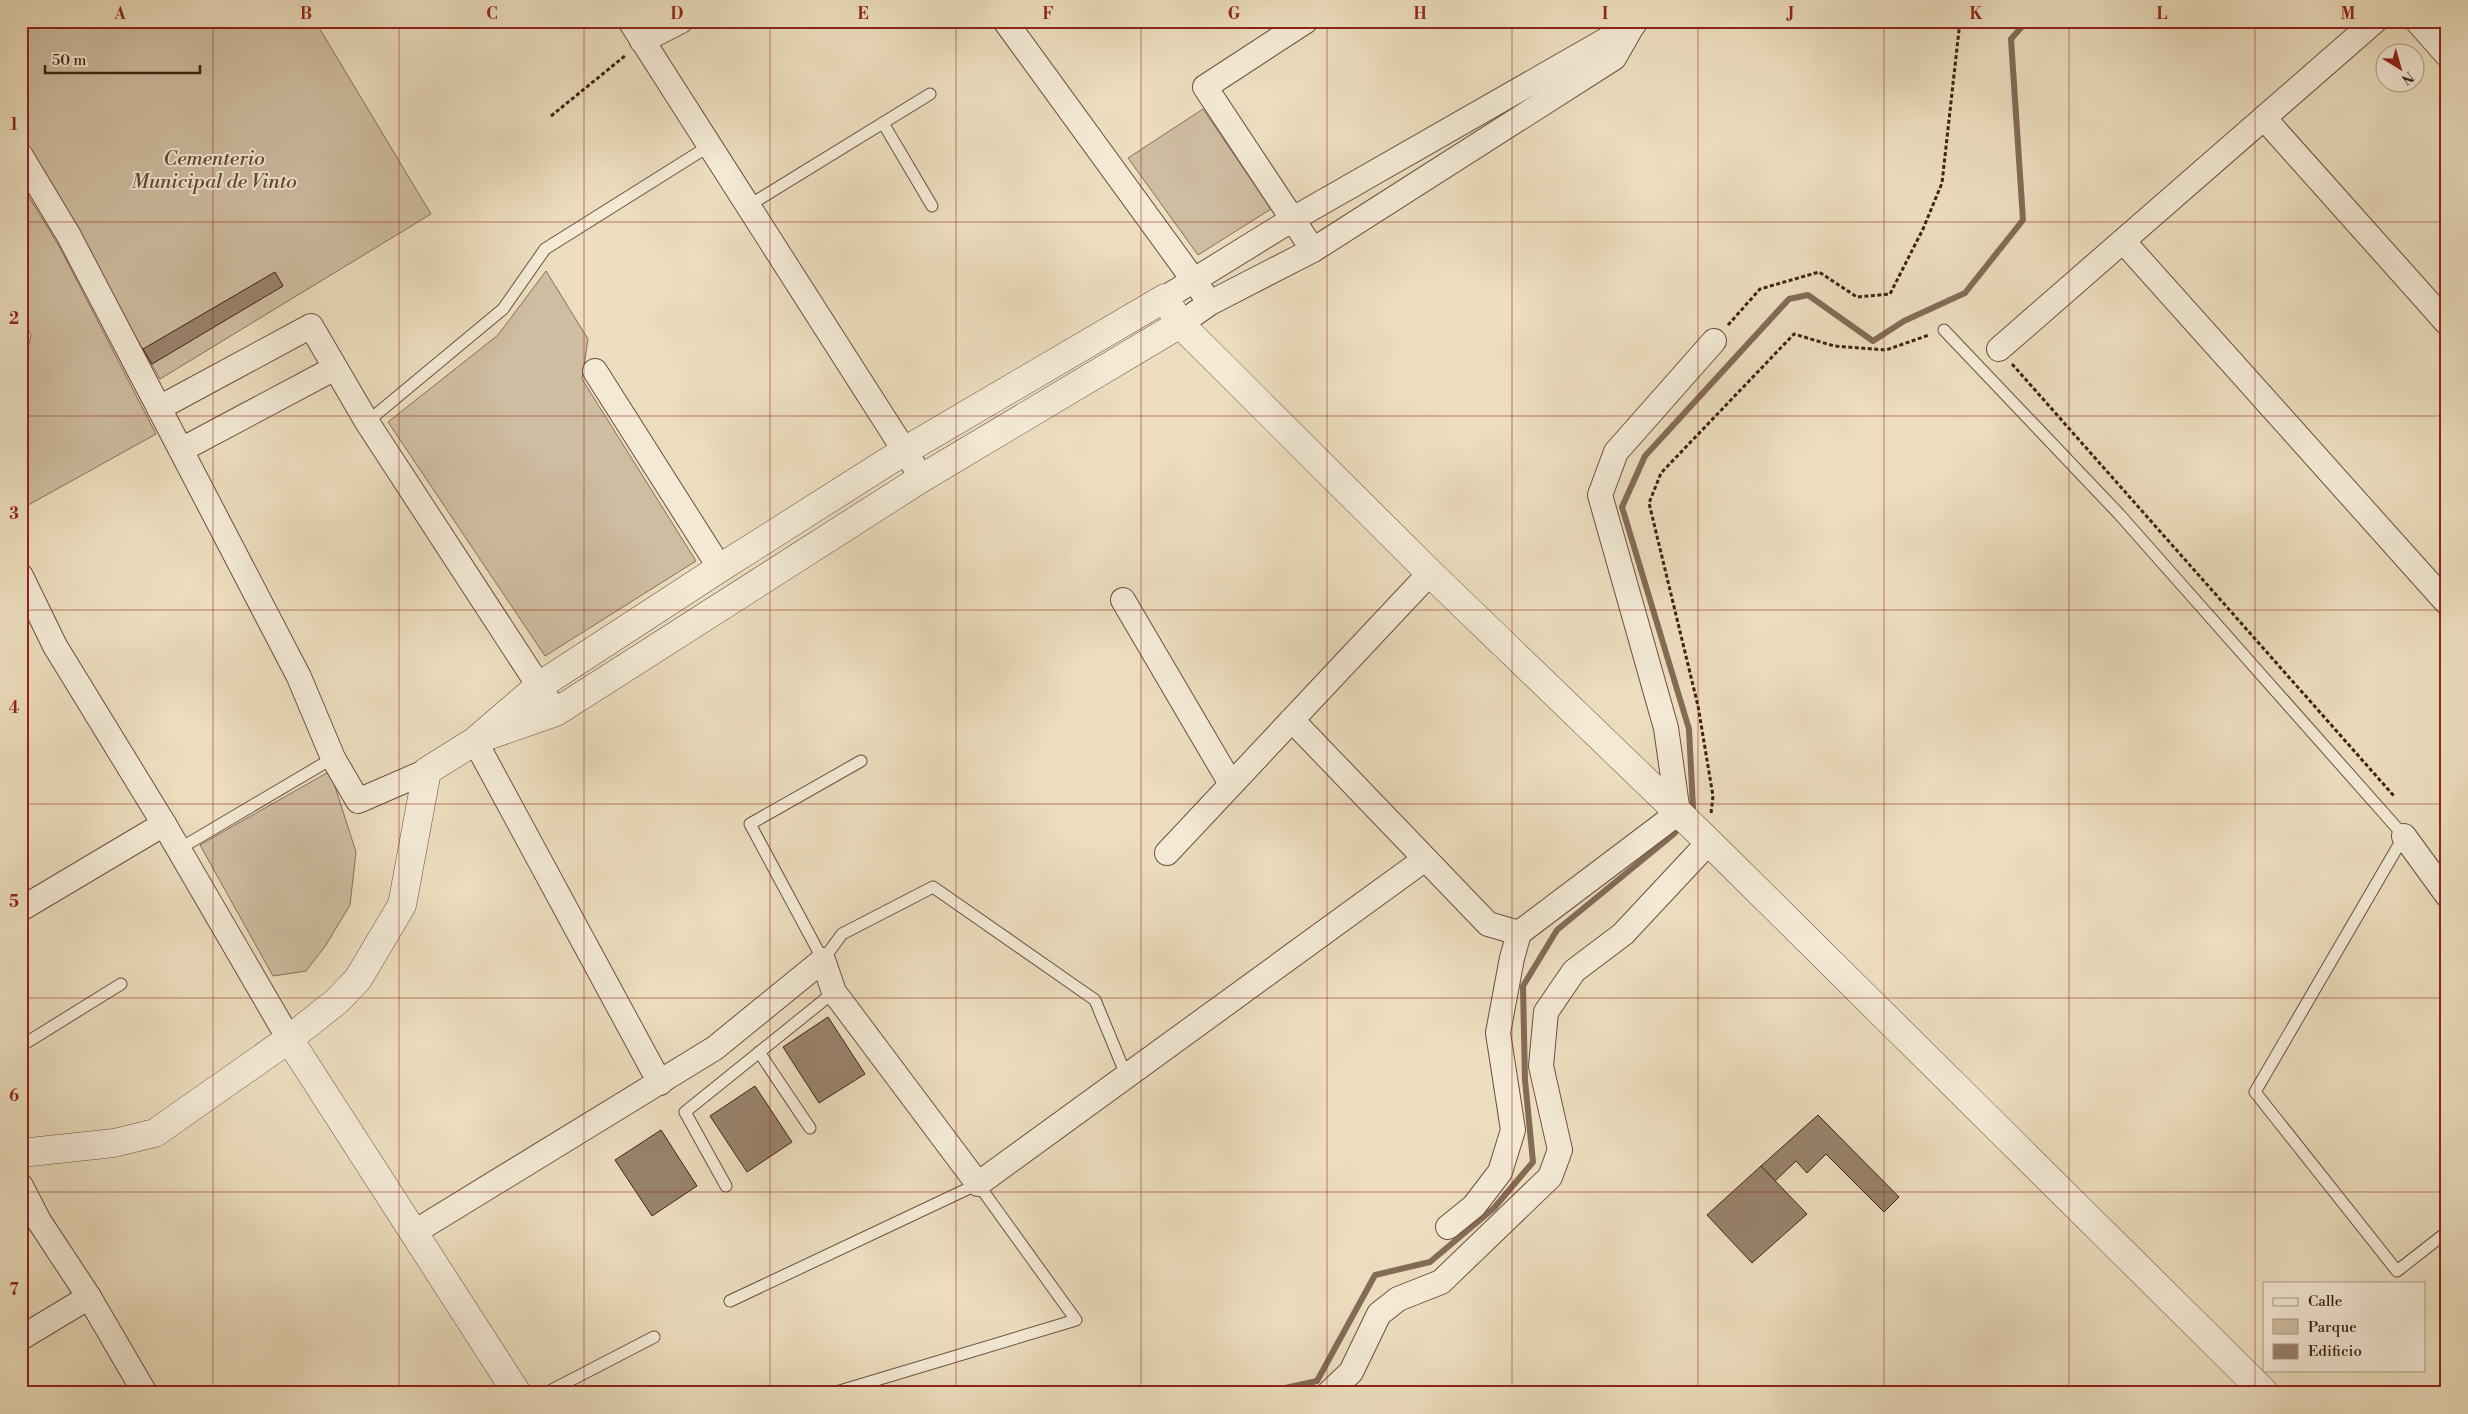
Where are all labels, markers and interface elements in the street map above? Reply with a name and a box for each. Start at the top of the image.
text: A [113,4,126,24]
text: B [300,4,312,24]
text: C [486,4,498,24]
text: D [671,4,684,24]
text: E [857,4,869,24]
text: F [1042,4,1054,24]
text: G [1228,4,1241,24]
text: H [1413,4,1427,24]
text: I [1602,4,1608,24]
text: J [1786,4,1794,24]
text: K [1970,4,1984,24]
text: L [2157,4,2168,24]
text: M [2341,4,2356,24]
scale bar [45,42,200,74]
north arrow [2376,42,2426,92]
text: 50 m [52,51,86,70]
text: N [2397,67,2417,88]
text: 1 [10,115,18,135]
park label: Cementerio Municipal de Vinto [131,147,297,195]
text: 2 [9,309,19,329]
text: 3 [9,504,19,524]
text: 4 [9,698,20,718]
text: 5 [9,892,19,912]
text: 6 [9,1086,19,1106]
text: 7 [9,1280,19,1300]
legend [2263,1282,2426,1372]
text: Calle [2308,1292,2342,1311]
text: Parque [2308,1318,2357,1337]
text: Edificio [2308,1342,2362,1361]

